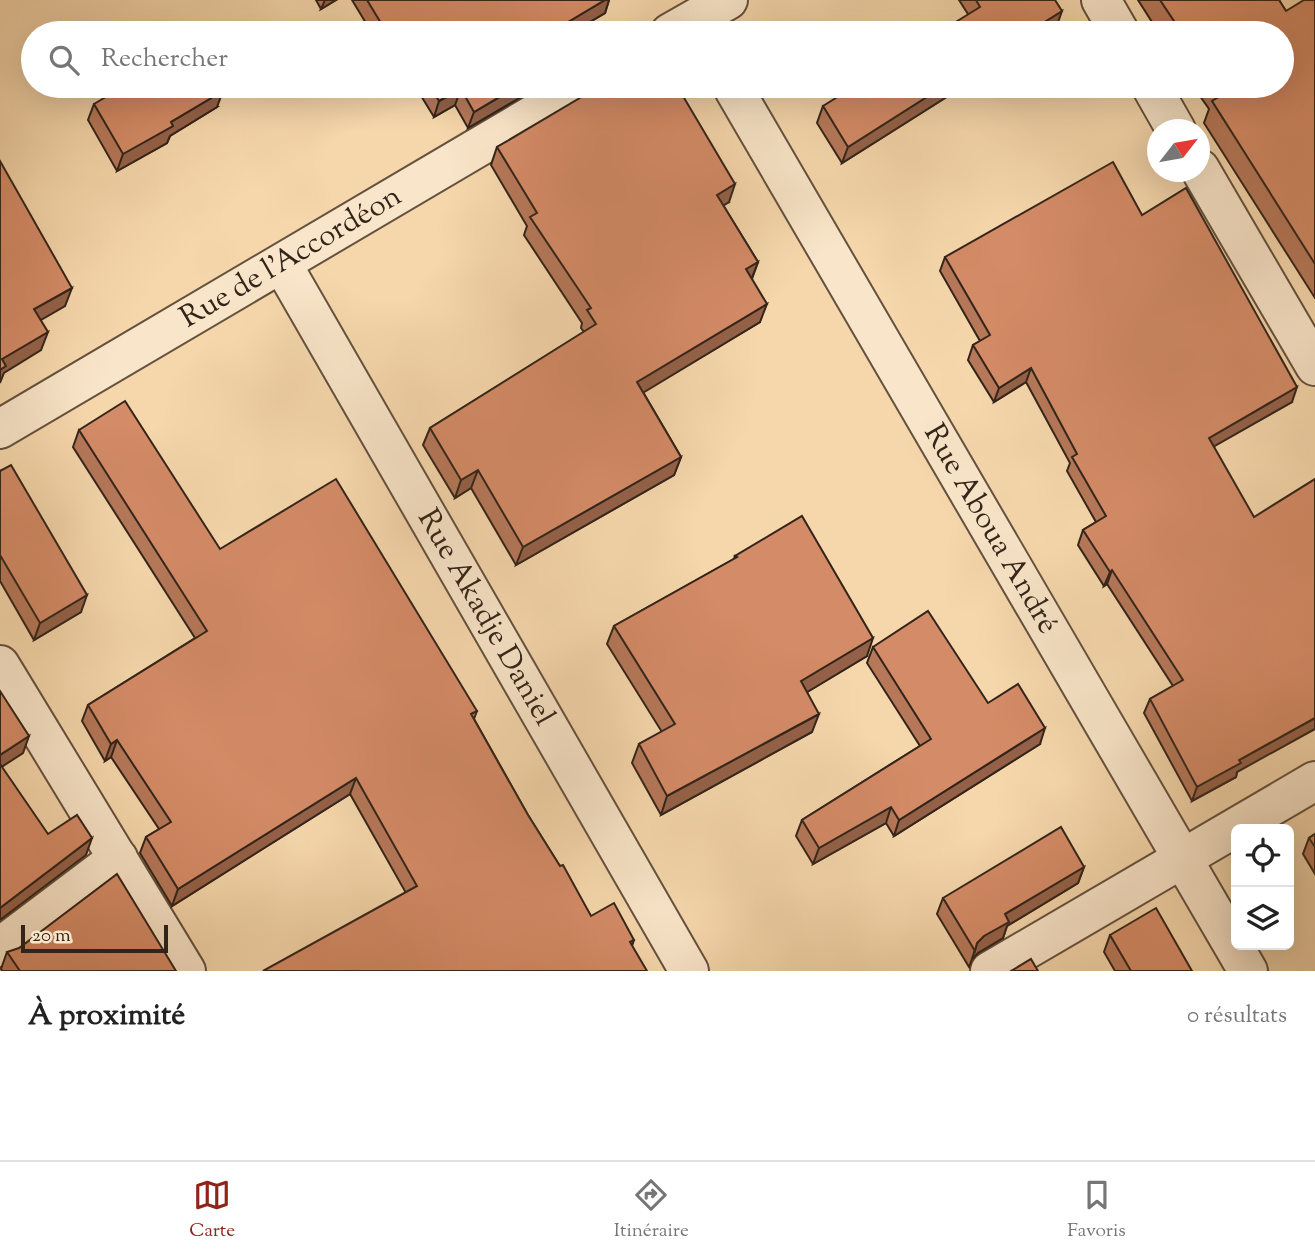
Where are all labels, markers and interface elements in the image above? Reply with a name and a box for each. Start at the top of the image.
search box [21,21,1294,98]
icon: search [45,41,83,79]
text: Rechercher [101,41,228,78]
north arrow [1147,119,1210,182]
street label: Rue de l'Accordéon [172,175,410,339]
street label: Rue Aboua André [912,416,1069,642]
street label: Rue Akadje Daniel [406,501,565,734]
map controls [1231,824,1294,950]
button: locate [1231,824,1294,887]
button: layers [1231,887,1294,950]
scale bar [21,922,168,954]
text: 20 m [32,923,71,950]
text: À proximité [28,995,185,1038]
text: 0 résultats [1187,1000,1287,1033]
tab: Carte [189,1176,235,1245]
tab: Itinéraire [614,1176,689,1245]
tab: Favoris [1067,1176,1126,1245]

